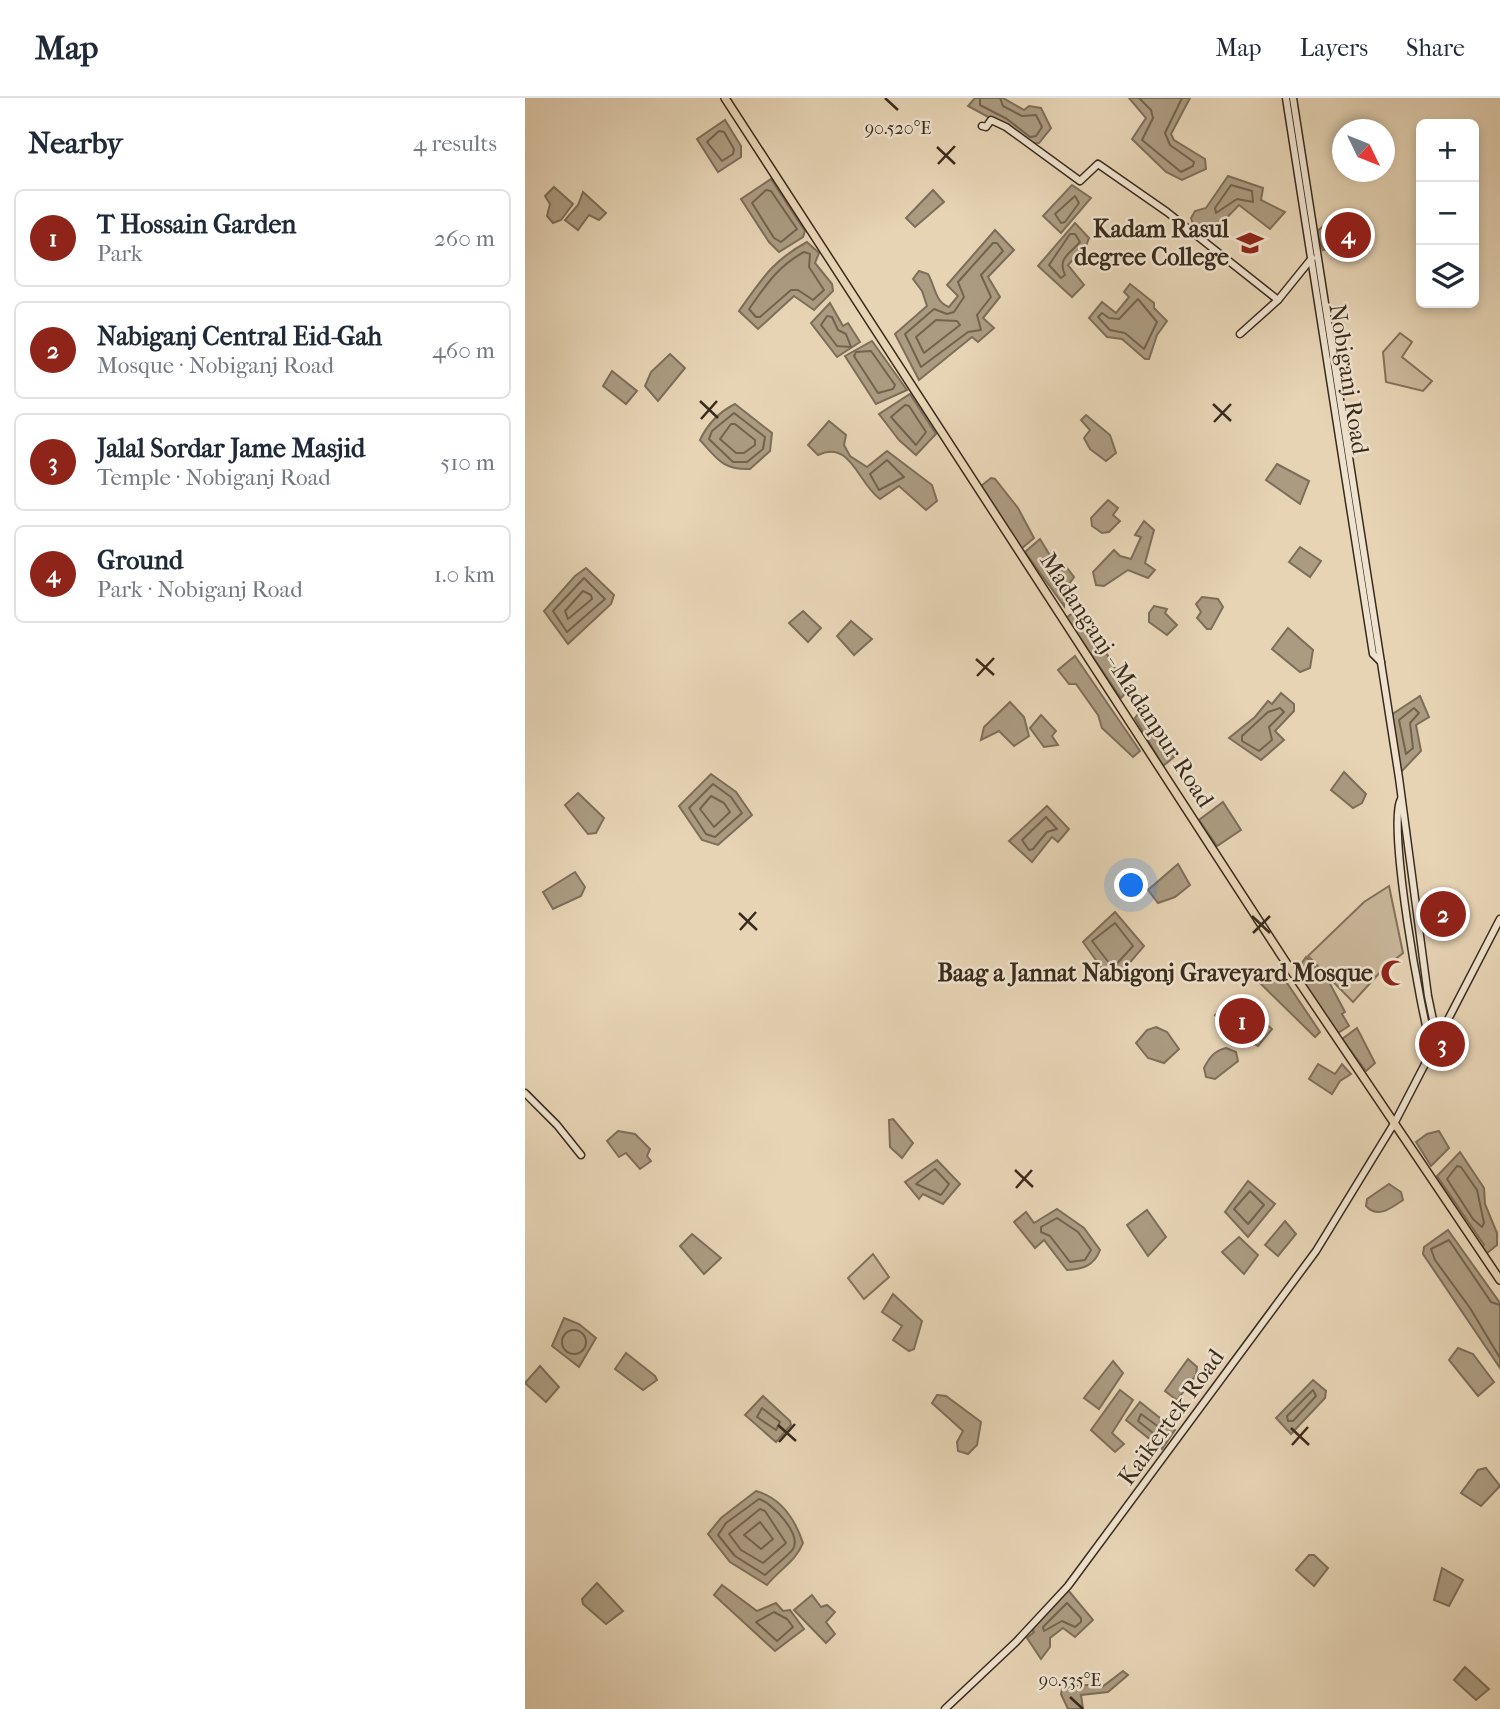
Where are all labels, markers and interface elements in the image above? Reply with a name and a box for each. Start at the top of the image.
text: Map [35,29,98,68]
text: Map [1216,34,1262,62]
text: Layers [1300,34,1368,62]
text: Share [1406,34,1465,62]
text: 90.520°E [865,118,931,139]
north arrow [1332,119,1395,182]
map controls [1416,119,1479,308]
button: + [1416,119,1479,182]
text: Nearby [28,126,123,161]
text: 4 results [413,130,497,157]
button: − [1416,182,1479,245]
text: T Hossain Garden [97,209,296,240]
pin: 4 [1325,209,1371,261]
place label: Kadam Rasul degree College [1074,215,1229,271]
text: 1 [49,225,57,252]
text: 260 m [434,225,495,252]
school or university icon: Kadam Rasul degree College [1235,228,1265,258]
text: Park [97,240,143,267]
button: layers [1416,245,1479,308]
street label: Nobiganj Road [1323,302,1375,457]
text: Nabiganj Central Eid-Gah [97,321,382,352]
text: 2 [47,337,59,364]
text: 460 m [432,337,495,364]
text: Mosque · Nobiganj Road [97,352,334,379]
text: Jalal Sordar Jame Masjid [97,433,365,464]
text: 3 [48,449,58,476]
text: 510 m [440,449,495,476]
text: Temple · Nobiganj Road [97,464,331,491]
text: Ground [97,545,183,576]
street label: Madanganj - Madanpur Road [1034,547,1220,813]
text: 4 [46,561,60,588]
text: 1.0 km [434,561,495,588]
text: Park · Nobiganj Road [97,576,303,603]
your location [1114,868,1148,902]
pin: 2 [1420,888,1466,940]
mosque icon: Baag a Jannat Nabigonj Graveyard Mosque [1379,958,1409,988]
place label: Baag a Jannat Nabigonj Graveyard Mosque [937,959,1373,987]
pin: 1 [1219,995,1265,1047]
pin: 3 [1419,1018,1465,1070]
street label: Kaikertek Road [1112,1343,1230,1491]
text: 90.535°E [1039,1670,1101,1691]

